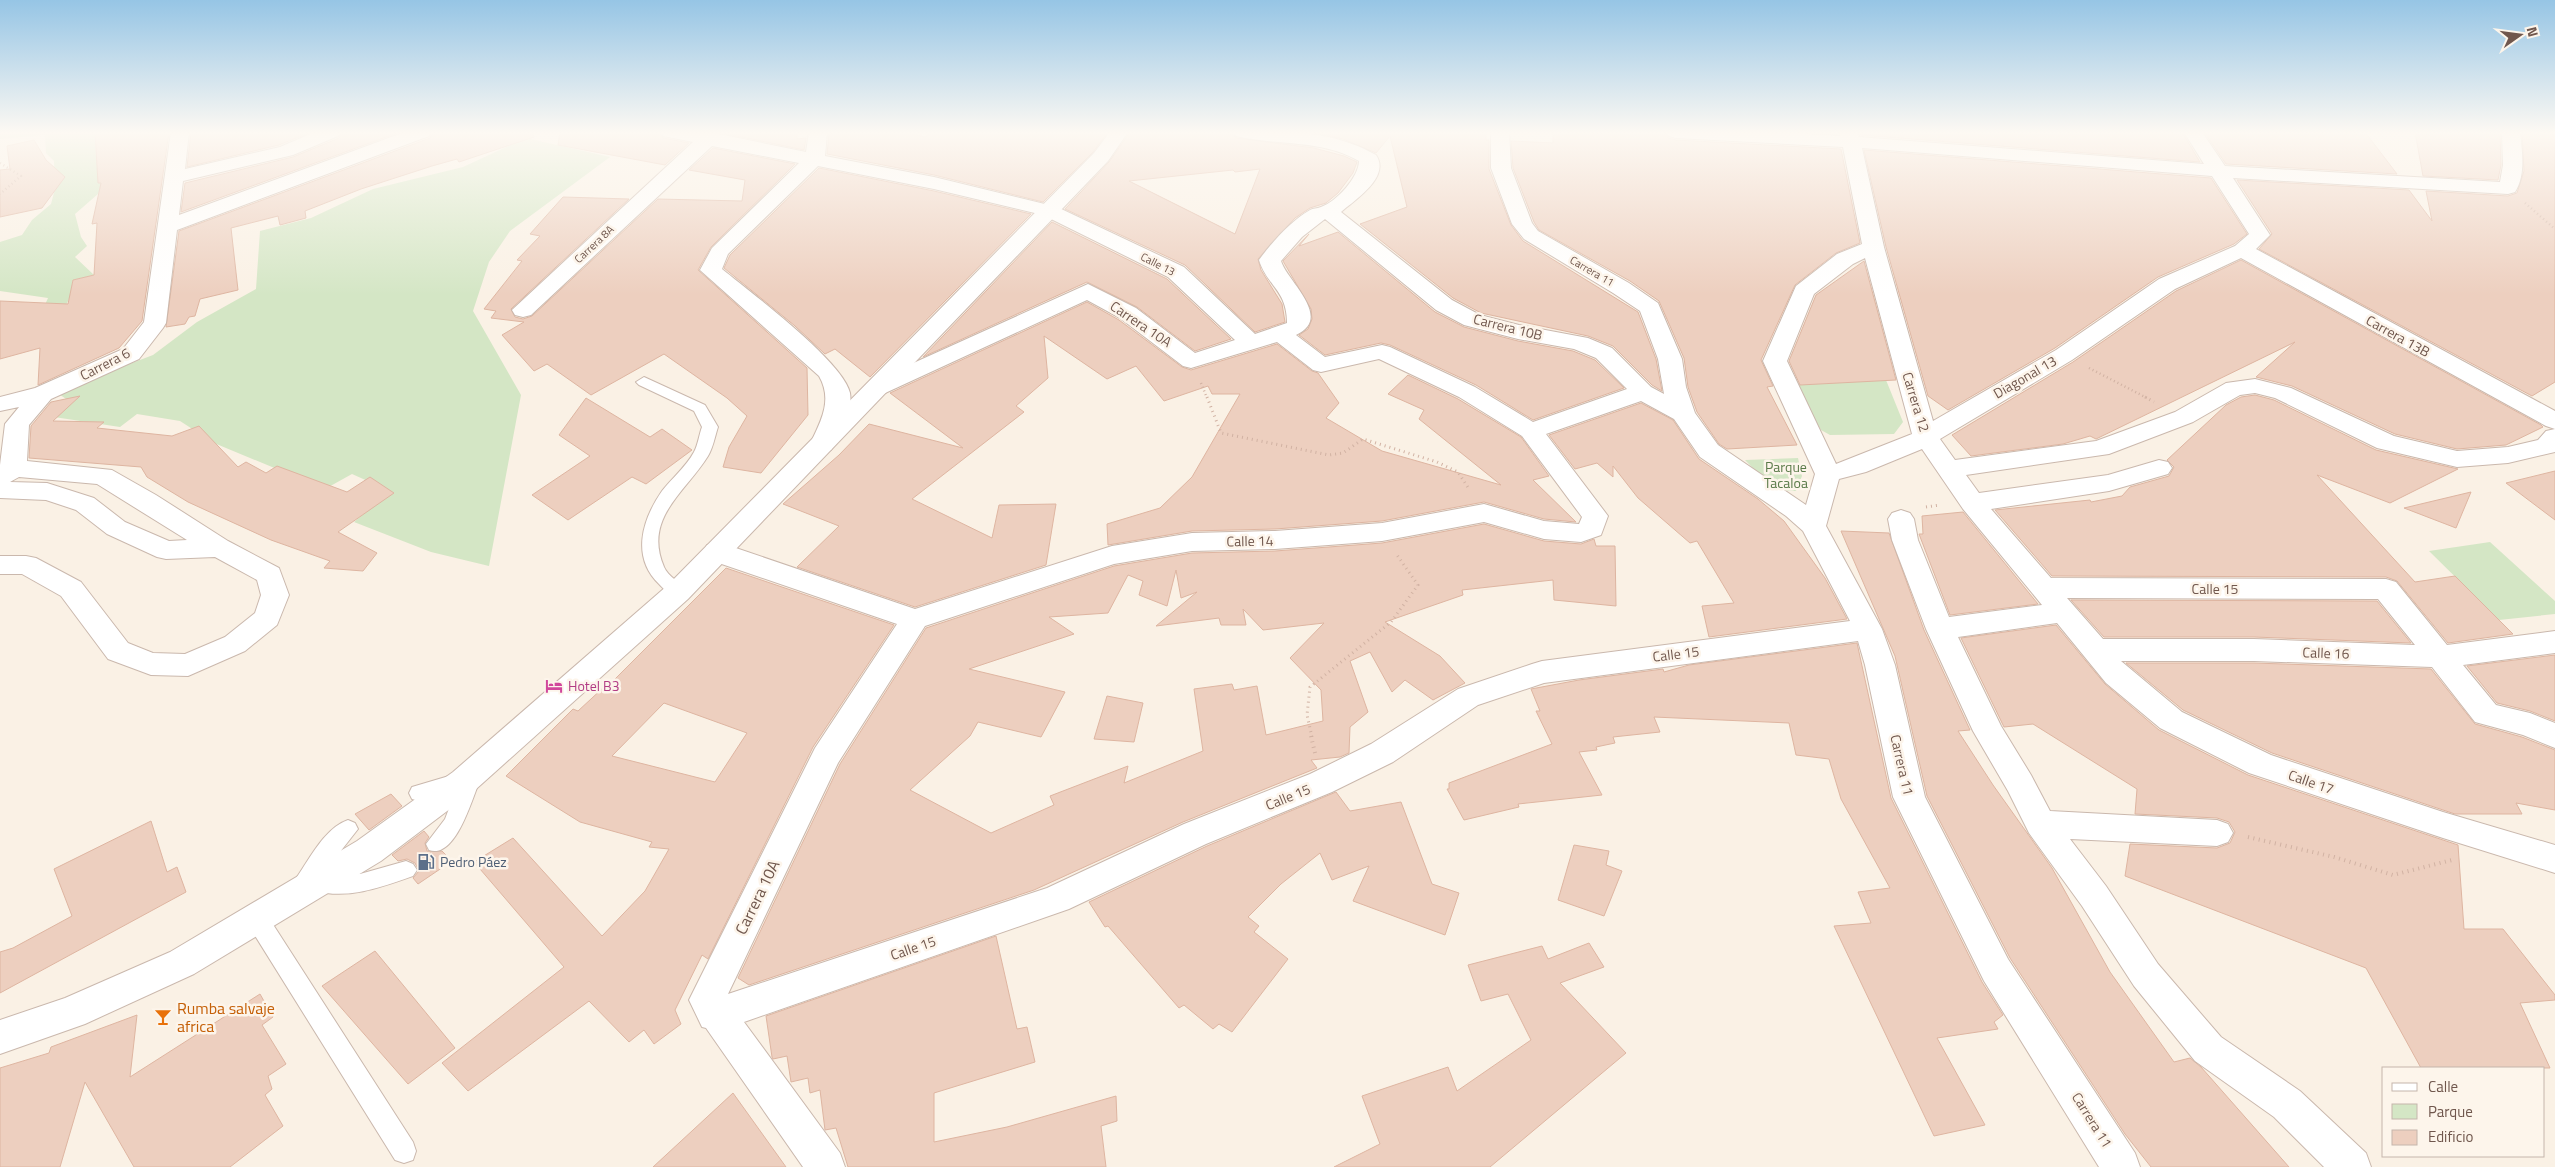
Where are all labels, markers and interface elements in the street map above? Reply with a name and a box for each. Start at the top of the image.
north arrow [2495,10,2545,60]
text: N [2522,24,2544,39]
street label: Carrera 8A [571,221,618,267]
street label: Calle 13 [1138,249,1178,279]
street label: Carrera 11 [1567,252,1617,290]
street label: Carrera 10A [1106,295,1177,352]
street label: Carrera 10B [1471,308,1545,345]
street label: Carrera 13B [2362,309,2434,362]
street label: Carrera 6 [76,342,134,385]
street label: Diagonal 13 [1989,350,2060,403]
street label: Carrera 12 [1897,369,1936,435]
park label: Parque Tacaloa [1764,456,1808,493]
street label: Calle 14 [1226,530,1274,551]
street label: Calle 15 [2192,578,2239,599]
street label: Calle 15 [1651,640,1701,667]
street label: Calle 16 [2302,641,2350,664]
place label: Hotel B3 [568,675,619,696]
hotel icon: Hotel B3 [544,676,564,696]
street label: Carrera 11 [1885,732,1920,797]
street label: Calle 17 [2286,764,2337,799]
street label: Calle 15 [1262,778,1314,815]
place label: Pedro Páez [440,851,507,872]
fuel station icon: Pedro Páez [416,852,436,872]
street label: Carrera 10A [729,855,786,938]
street label: Calle 15 [887,930,939,965]
place label: Rumba salvaje africa [177,996,275,1038]
bar icon: Rumba salvaje africa [153,1007,173,1027]
legend [2382,1067,2545,1157]
text: Calle [2428,1075,2458,1098]
street label: Carrera 11 [2067,1088,2118,1152]
text: Parque [2428,1100,2473,1123]
text: Edificio [2428,1125,2473,1148]

